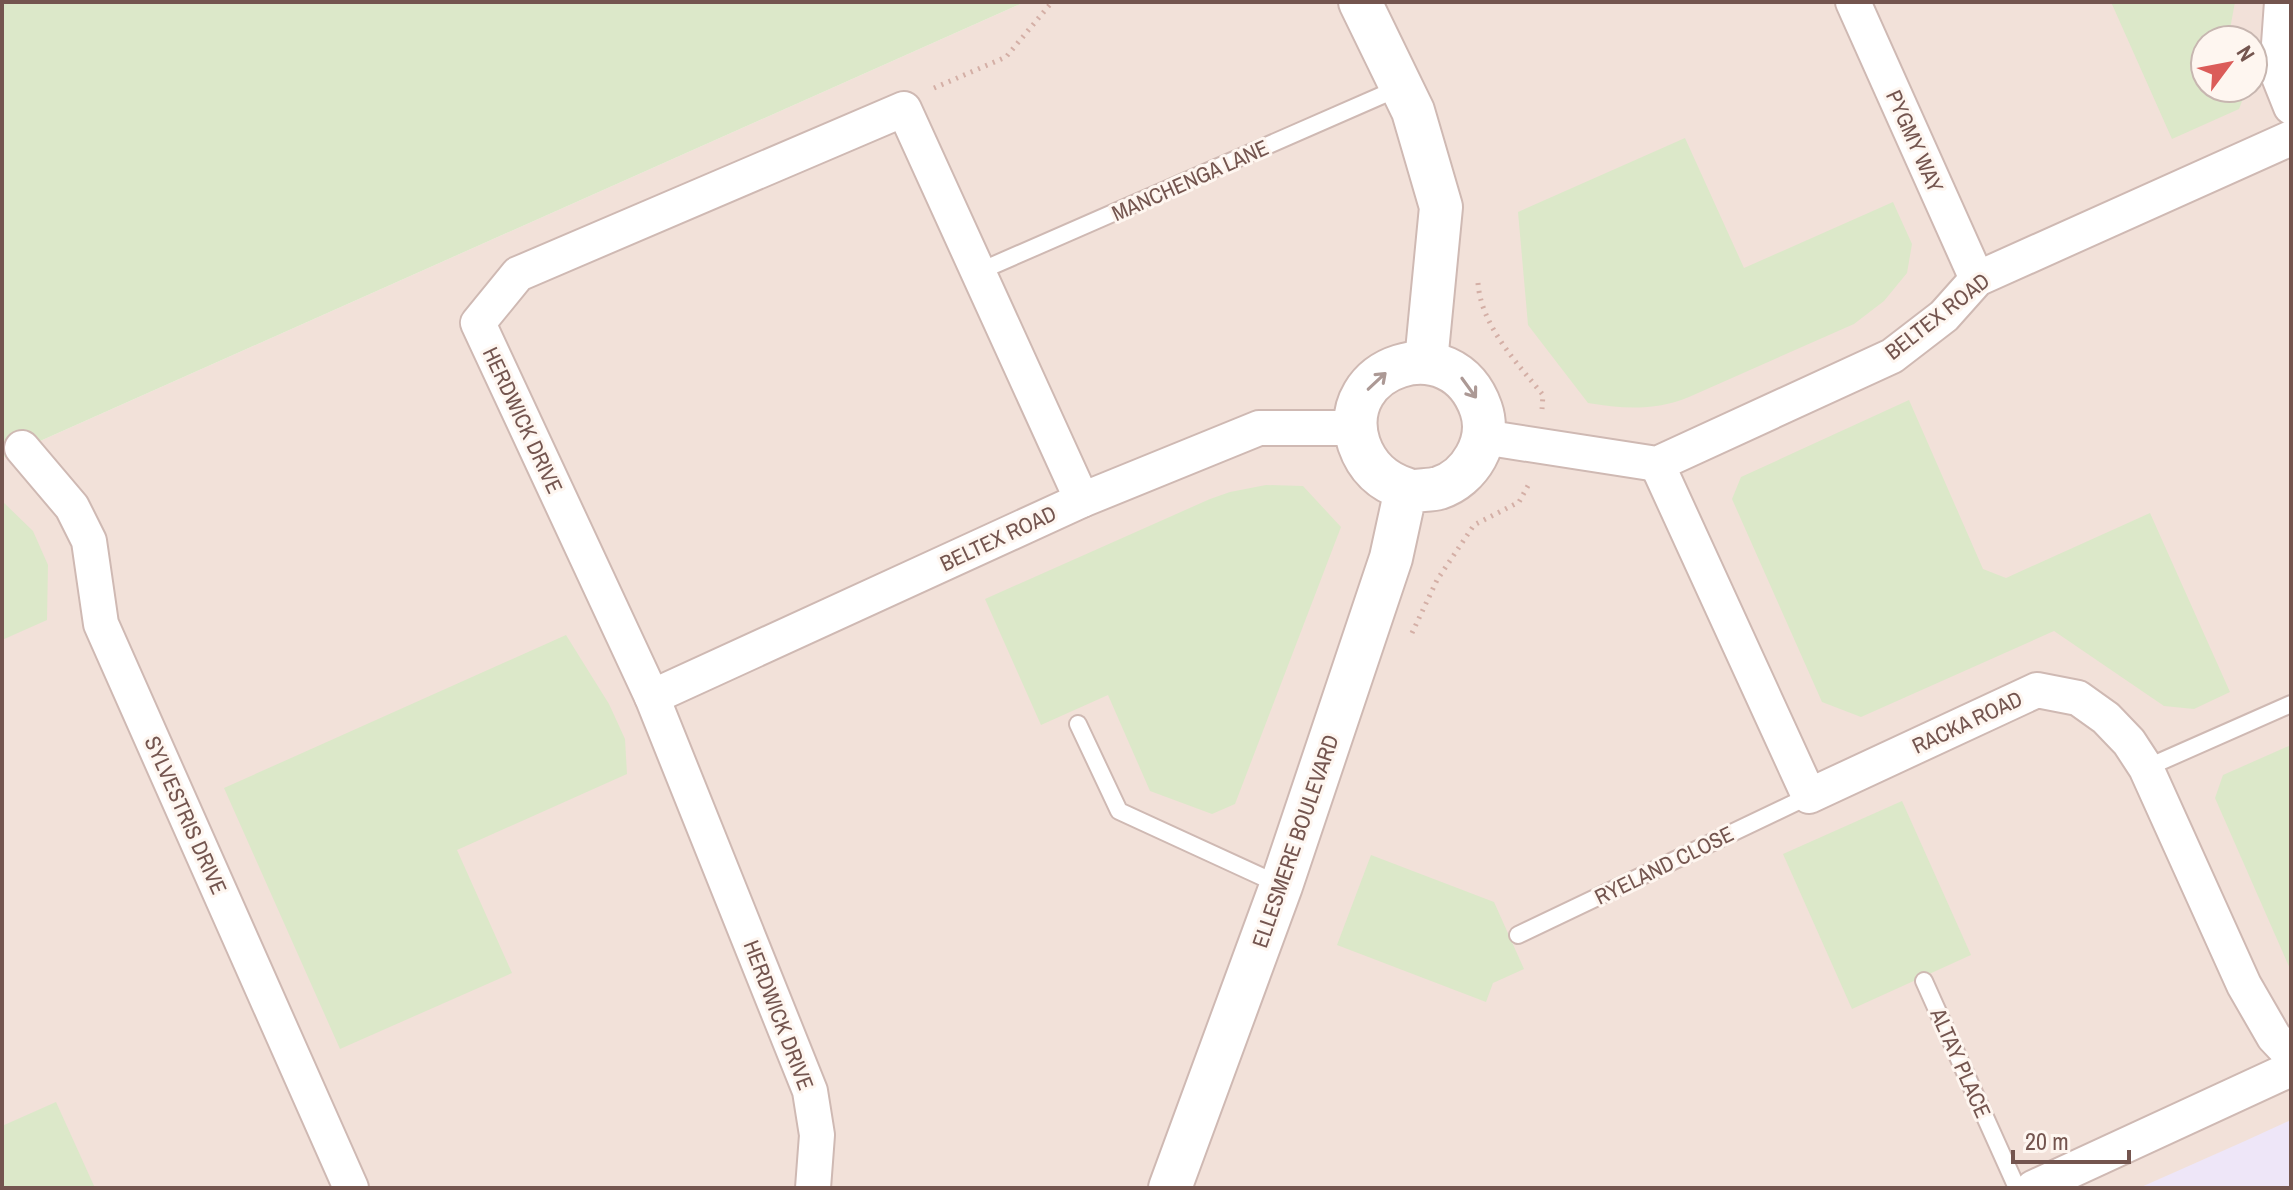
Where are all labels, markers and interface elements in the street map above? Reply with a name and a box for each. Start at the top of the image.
north arrow [2189,24,2269,104]
text: N [2230,40,2262,67]
street label: PYGMY WAY [1879,85,1951,197]
street label: MANCHENGA LANE [1107,132,1273,228]
street label: BELTEX ROAD [1879,266,1995,366]
street label: HERDWICK DRIVE [476,342,570,498]
one-way arrow [1367,371,1387,390]
one-way arrow [1461,376,1478,398]
street label: BELTEX ROAD [935,498,1061,578]
street label: RACKA ROAD [1907,683,2027,761]
street label: SYLVESTRIS DRIVE [138,731,234,899]
street label: ELLESMERE BOULEVARD [1244,731,1346,951]
street label: RYELAND CLOSE [1590,818,1738,912]
street label: HERDWICK DRIVE [737,936,821,1094]
street label: ALTAY PLACE [1923,1003,1999,1123]
scale bar [2013,1114,2129,1164]
text: 20 m [2025,1125,2069,1157]

